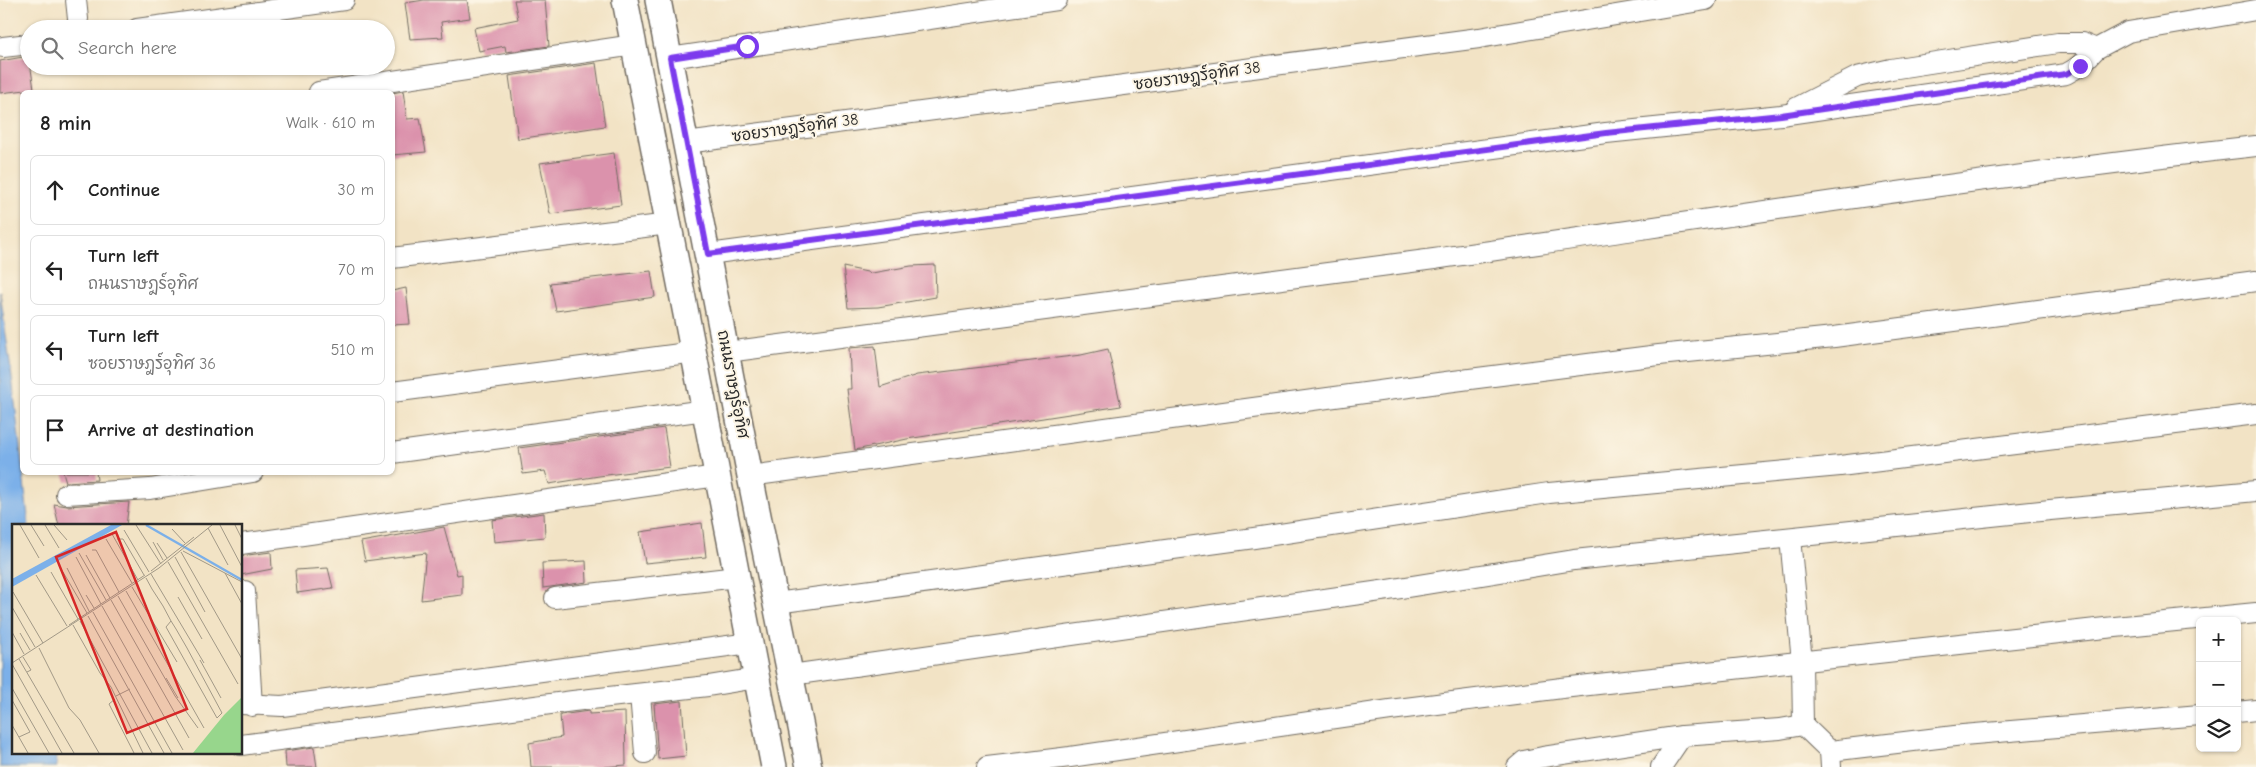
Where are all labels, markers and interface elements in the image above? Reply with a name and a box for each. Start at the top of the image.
search box [20,20,395,75]
icon: search [38,34,66,62]
route start [736,35,759,58]
text: Search here [78,37,177,59]
street label: ซอยราษฎร์อุทิศ 38 [1132,55,1262,97]
route end [2069,55,2092,78]
street label: ซอยราษฎร์อุทิศ 38 [730,107,860,149]
text: 8 min [40,111,91,135]
text: Walk · 610 m [286,114,375,132]
icon: ahead [41,176,69,204]
text: Continue [88,179,160,201]
text: 30 m [338,181,374,199]
text: Turn left [88,245,159,267]
icon: left [41,256,69,284]
text: 70 m [338,261,374,279]
text: ถนนราษฎร์อุทิศ [88,275,198,293]
text: Turn left [88,325,159,347]
street label: ถนนราษฎร์อุทิศ [711,328,756,442]
icon: left [41,336,69,364]
text: 510 m [331,341,374,359]
text: ซอยราษฎร์อุทิศ 36 [88,355,216,373]
icon: arrive [41,416,69,444]
text: Arrive at destination [88,419,254,441]
inset map [12,524,242,754]
map controls [2196,617,2241,752]
button: + [2196,617,2241,662]
button: − [2196,662,2241,707]
button: layers [2196,707,2241,752]

